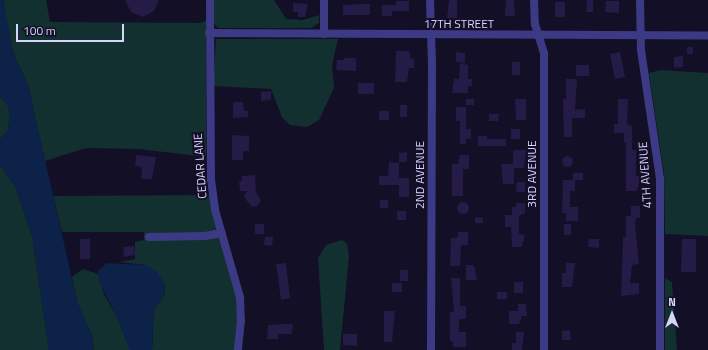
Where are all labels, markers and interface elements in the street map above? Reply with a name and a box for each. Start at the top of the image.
scale bar [18,16,126,42]
street label: 17TH STREET [424,17,494,31]
text: 100 m [23,21,56,40]
street label: CEDAR LANE [191,133,209,199]
street label: 3RD AVENUE [525,140,539,208]
street label: 2ND AVENUE [413,141,427,209]
street label: 4TH AVENUE [635,141,655,209]
north arrow [652,294,692,334]
text: N [668,294,676,310]

